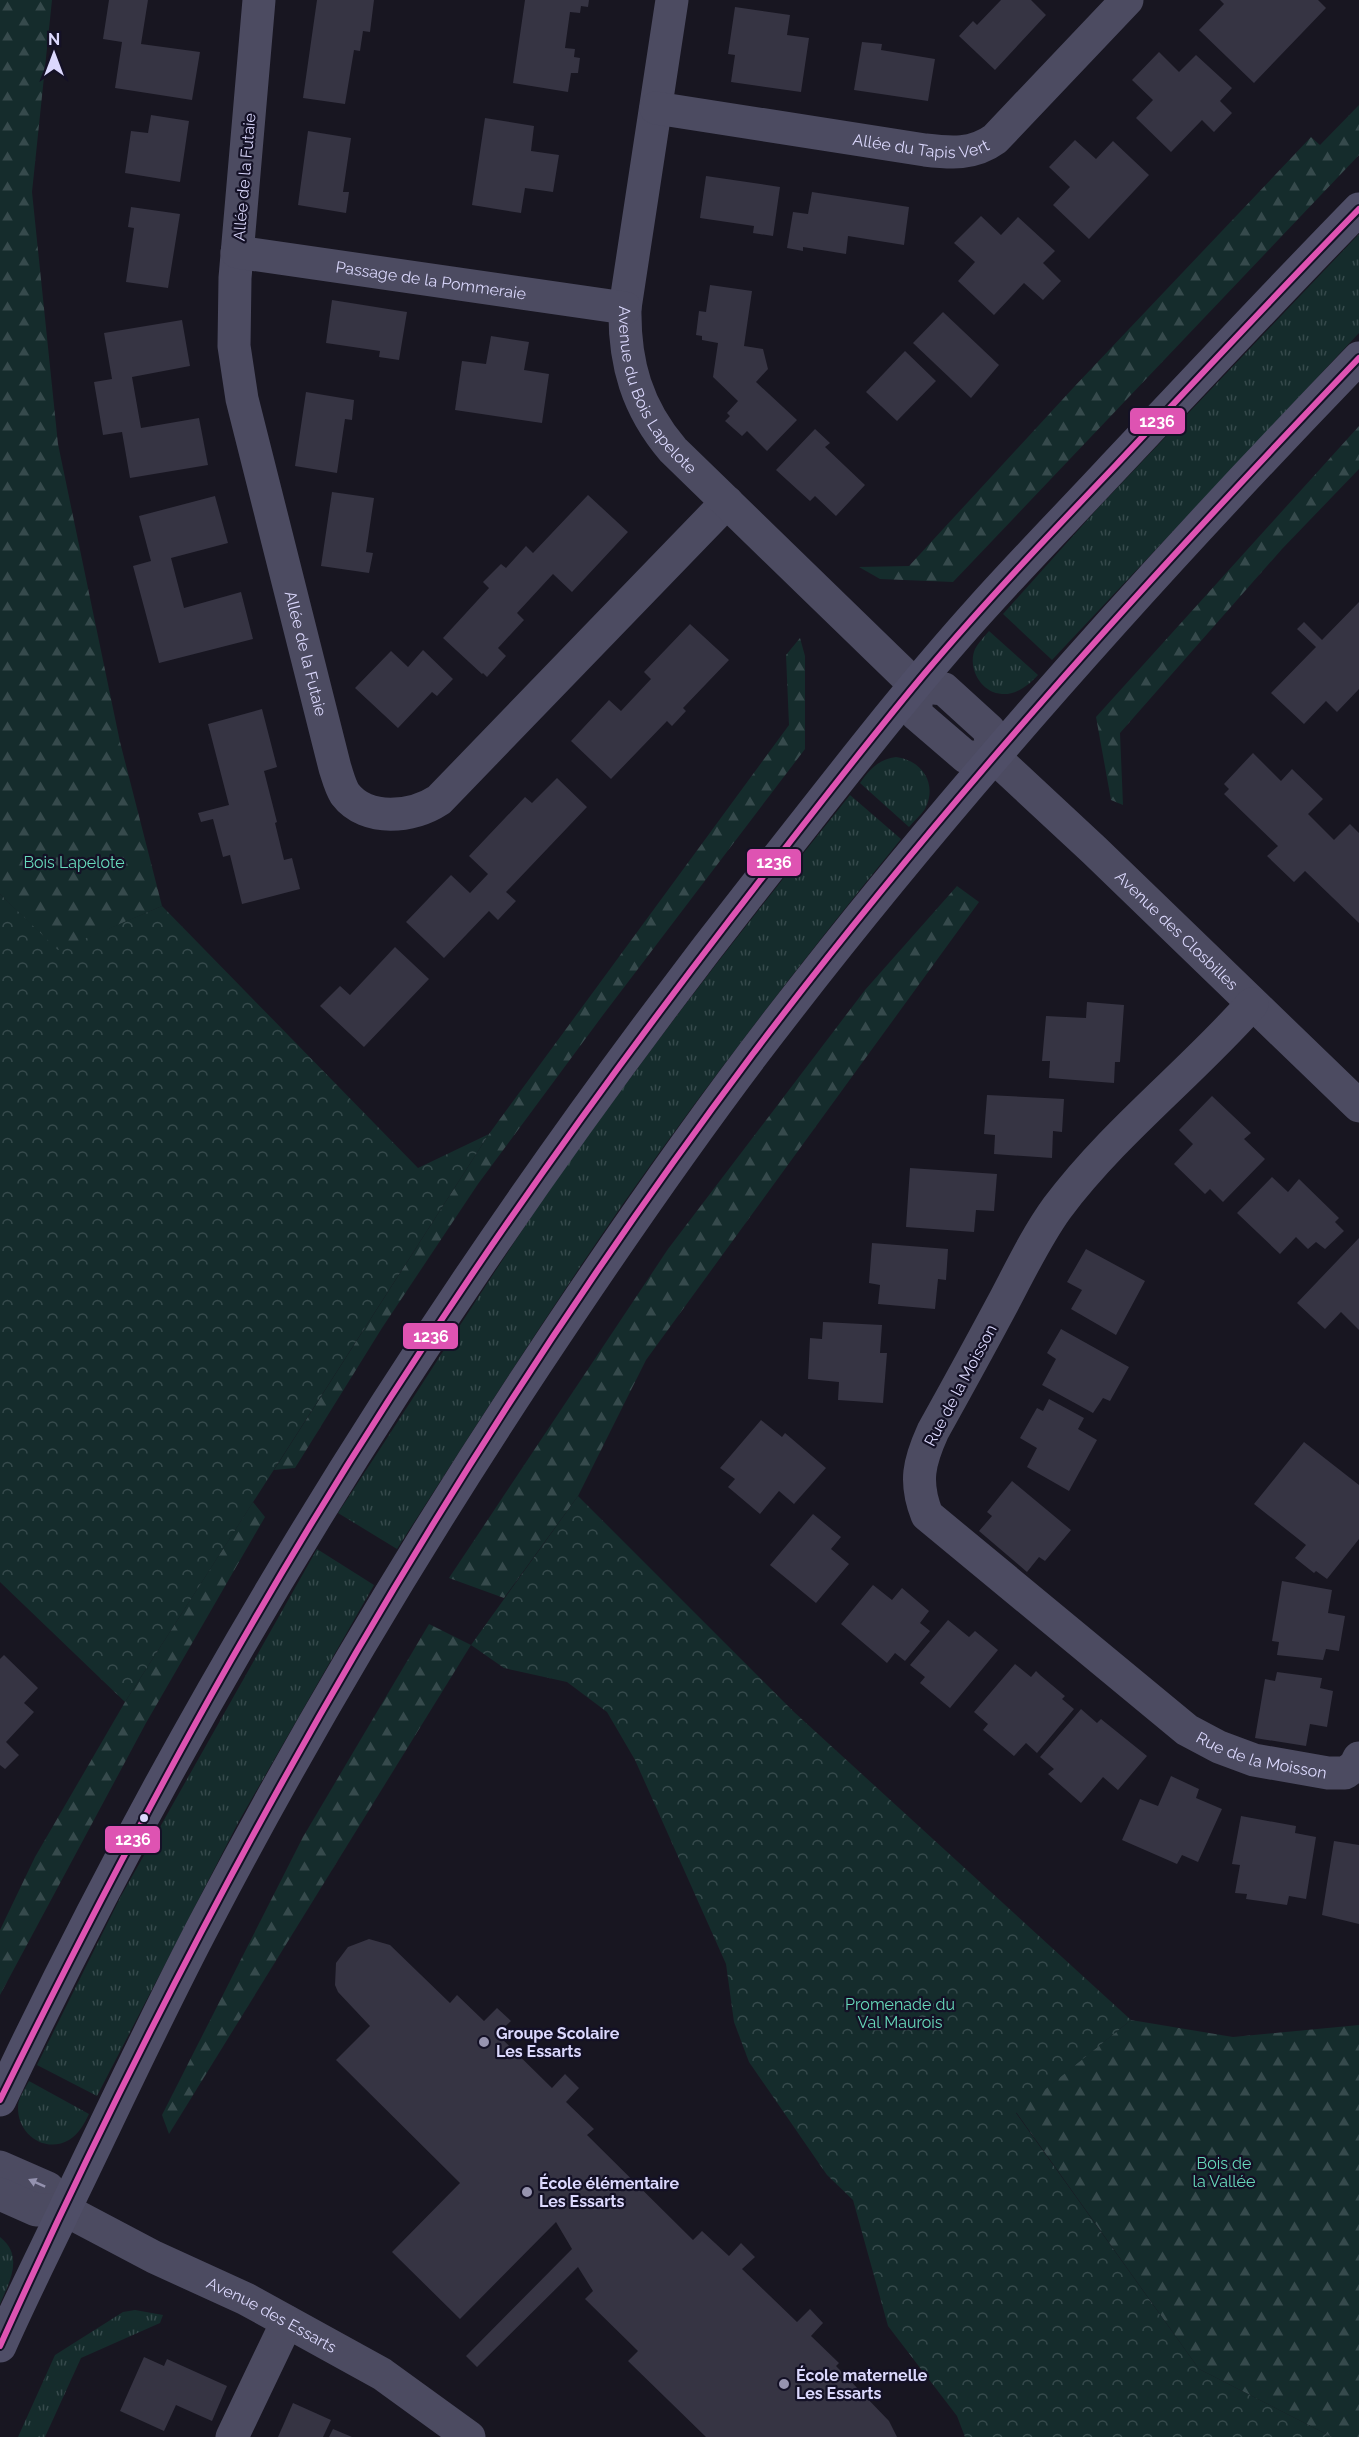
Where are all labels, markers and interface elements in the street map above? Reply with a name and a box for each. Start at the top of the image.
north arrow [24,24,84,84]
text: N [48,30,60,49]
street label: Allée de la Futaie [229,112,260,242]
street label: Allée du Tapis Vert [851,130,993,162]
street label: Passage de la Pommeraie [334,257,527,304]
street label: Avenue du Bois Lapelote [615,306,700,478]
line badge: 1236 [1129,407,1186,435]
text: 1236 [1139,412,1175,431]
street label: Allée de la Futaie [281,589,331,718]
line badge: 1236 [746,848,802,877]
park label: Bois Lapelote [23,853,125,872]
text: 1236 [756,853,792,872]
street label: Avenue des Closbilles [1111,867,1242,994]
street label: Rue de la Moisson [920,1321,1001,1449]
line badge: 1236 [402,1322,459,1350]
text: 1236 [413,1327,449,1346]
street label: Rue de la Moisson [1193,1728,1328,1783]
unlabelled marker [138,1812,150,1824]
line badge: 1236 [104,1825,161,1854]
text: 1236 [115,1830,151,1849]
park label: Promenade du Val Maurois [845,1995,955,2032]
place label: Groupe Scolaire Les Essarts [496,2024,620,2061]
marker: Groupe Scolaire Les Essarts [477,2035,491,2049]
park label: Bois de la Vallée [1193,2154,1255,2191]
place label: École élémentaire Les Essarts [539,2173,679,2211]
one-way arrow [27,2178,45,2188]
marker: École élémentaire Les Essarts [520,2185,534,2199]
street label: Avenue des Essarts [204,2273,340,2357]
place label: École maternelle Les Essarts [796,2365,928,2403]
marker: École maternelle Les Essarts [777,2377,791,2391]

